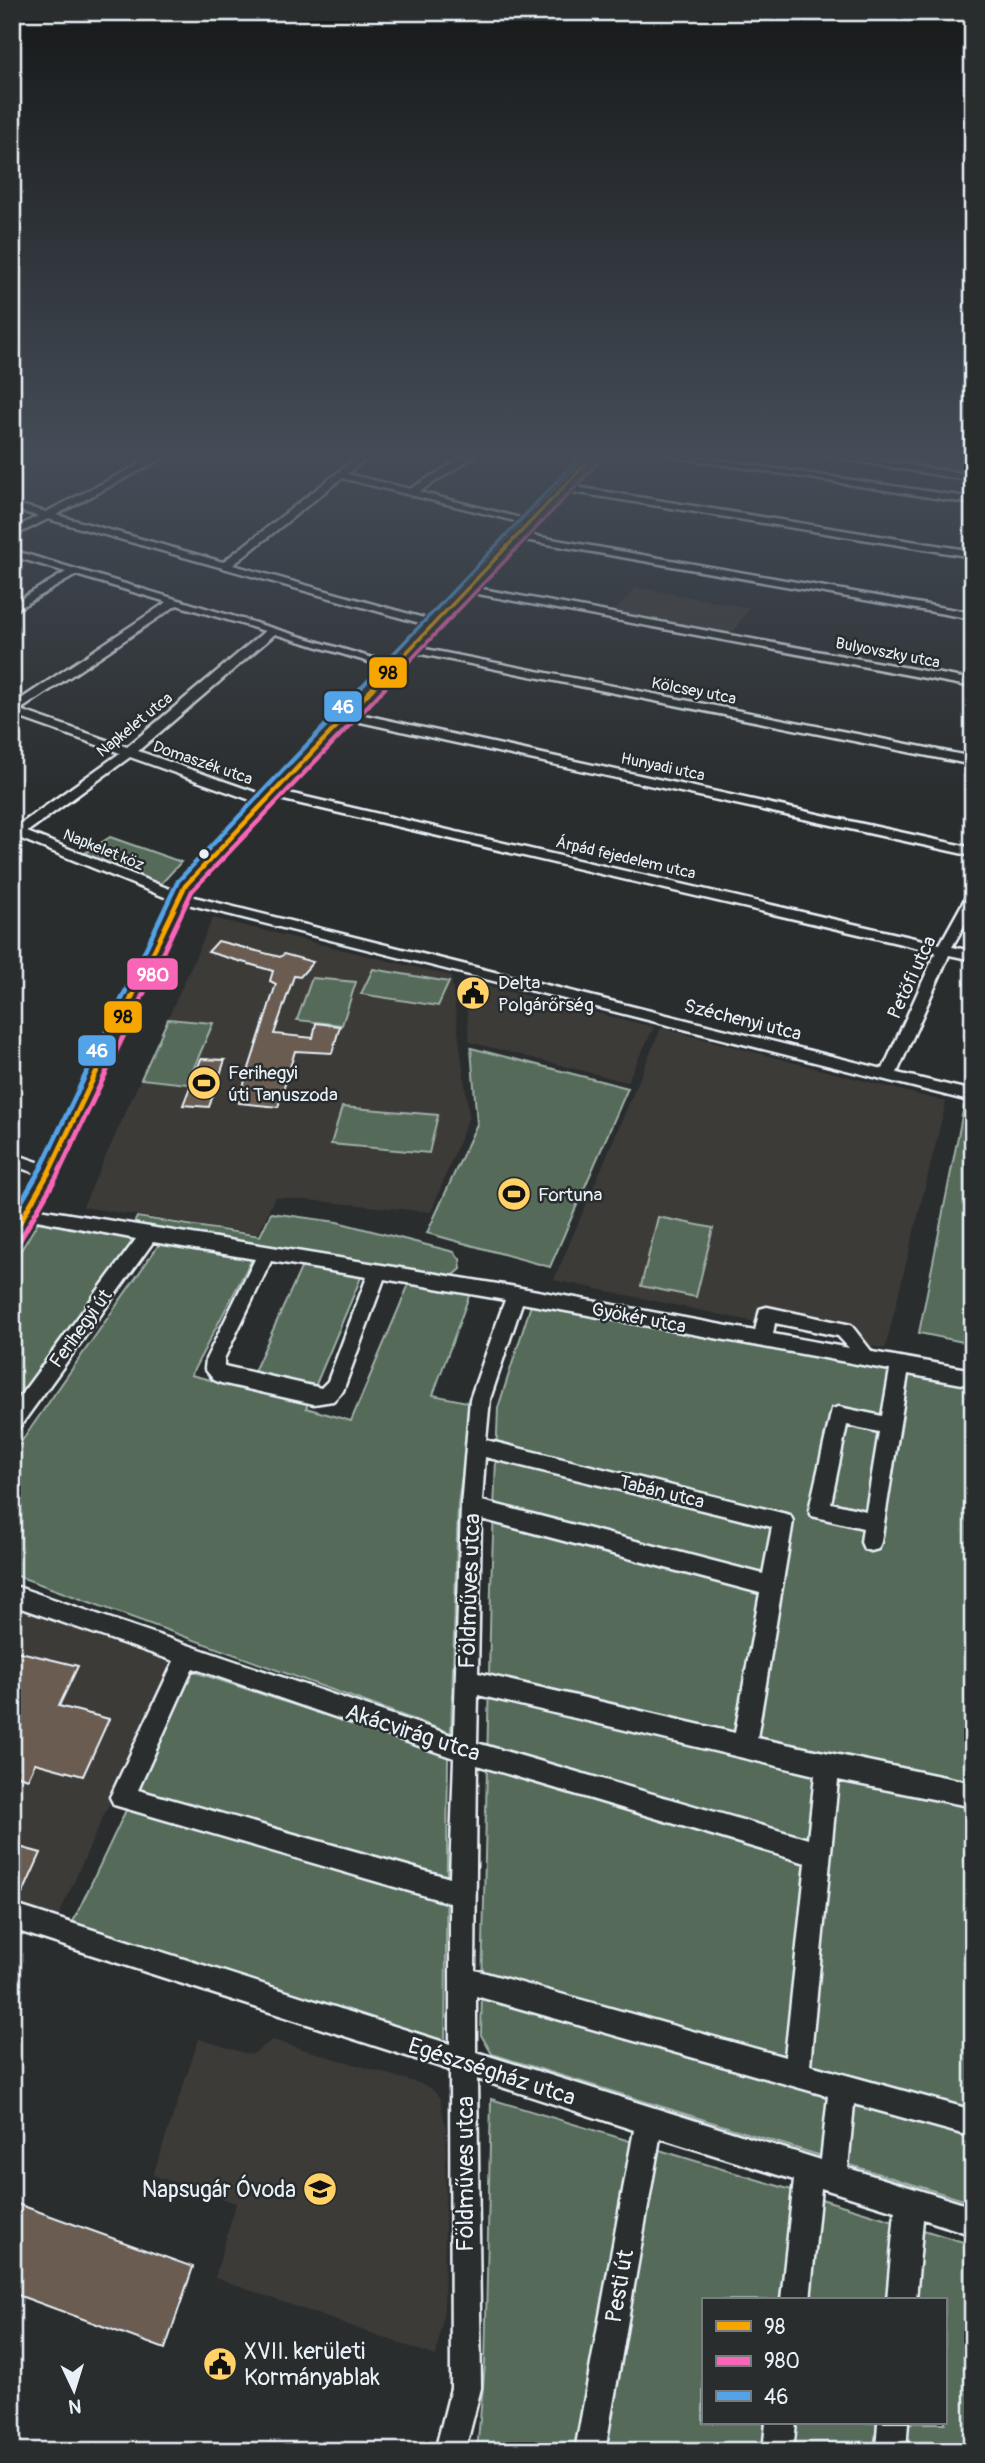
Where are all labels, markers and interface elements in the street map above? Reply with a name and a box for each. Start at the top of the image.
street label: Bulyovszky utca [834,633,942,673]
line badge: 98 [368,656,408,689]
text: 98 [378,661,398,685]
street label: Kölcsey utca [650,673,738,709]
street label: Napkelet utca [93,688,177,762]
line badge: 46 [323,690,363,723]
text: 46 [332,695,354,719]
street label: Domaszék utca [150,737,255,789]
street label: Hunyadi utca [619,748,707,786]
street label: Napkelet köz [60,825,147,875]
street label: Árpád fejedelem utca [554,832,698,884]
unlabelled marker [197,847,211,861]
street label: Petőfi utca [882,932,942,1023]
line badge: 980 [126,957,179,991]
text: 980 [137,963,169,987]
place label: Delta Polgárőrség [498,971,594,1017]
public building icon: Delta Polgárőrség [454,974,492,1012]
street label: Széchenyi utca [681,994,804,1046]
line badge: 98 [103,1000,143,1034]
text: 98 [113,1005,133,1029]
line badge: 46 [77,1034,117,1067]
text: 46 [86,1039,108,1063]
place label: Ferihegyi úti Tanuszoda [228,1061,338,1107]
sports icon: Ferihegyi úti Tanuszoda [185,1064,223,1102]
sports icon: Fortuna [495,1175,533,1213]
place label: Fortuna [538,1183,602,1207]
street label: Ferihegyi út [44,1284,118,1373]
street label: Gyökér utca [590,1297,688,1339]
street label: Tabán utca [617,1470,707,1514]
street label: Földműves utca [452,1513,487,1669]
street label: Akácvirág utca [342,1697,484,1768]
street label: Egészségház utca [405,2031,579,2112]
street label: Földműves utca [451,2096,480,2252]
school or university icon: Napsugár Óvoda [301,2170,339,2208]
place label: Napsugár Óvoda [142,2174,296,2204]
street label: Pesti út [599,2246,640,2325]
legend [702,2298,946,2424]
text: 98 [764,2314,785,2341]
place label: XVII. kerületi Kormányablak [244,2337,380,2392]
public building icon: XVII. kerületi Kormányablak [201,2345,239,2383]
text: 980 [764,2348,800,2375]
north arrow [38,2354,108,2424]
text: 46 [764,2384,788,2411]
text: N [68,2394,82,2418]

